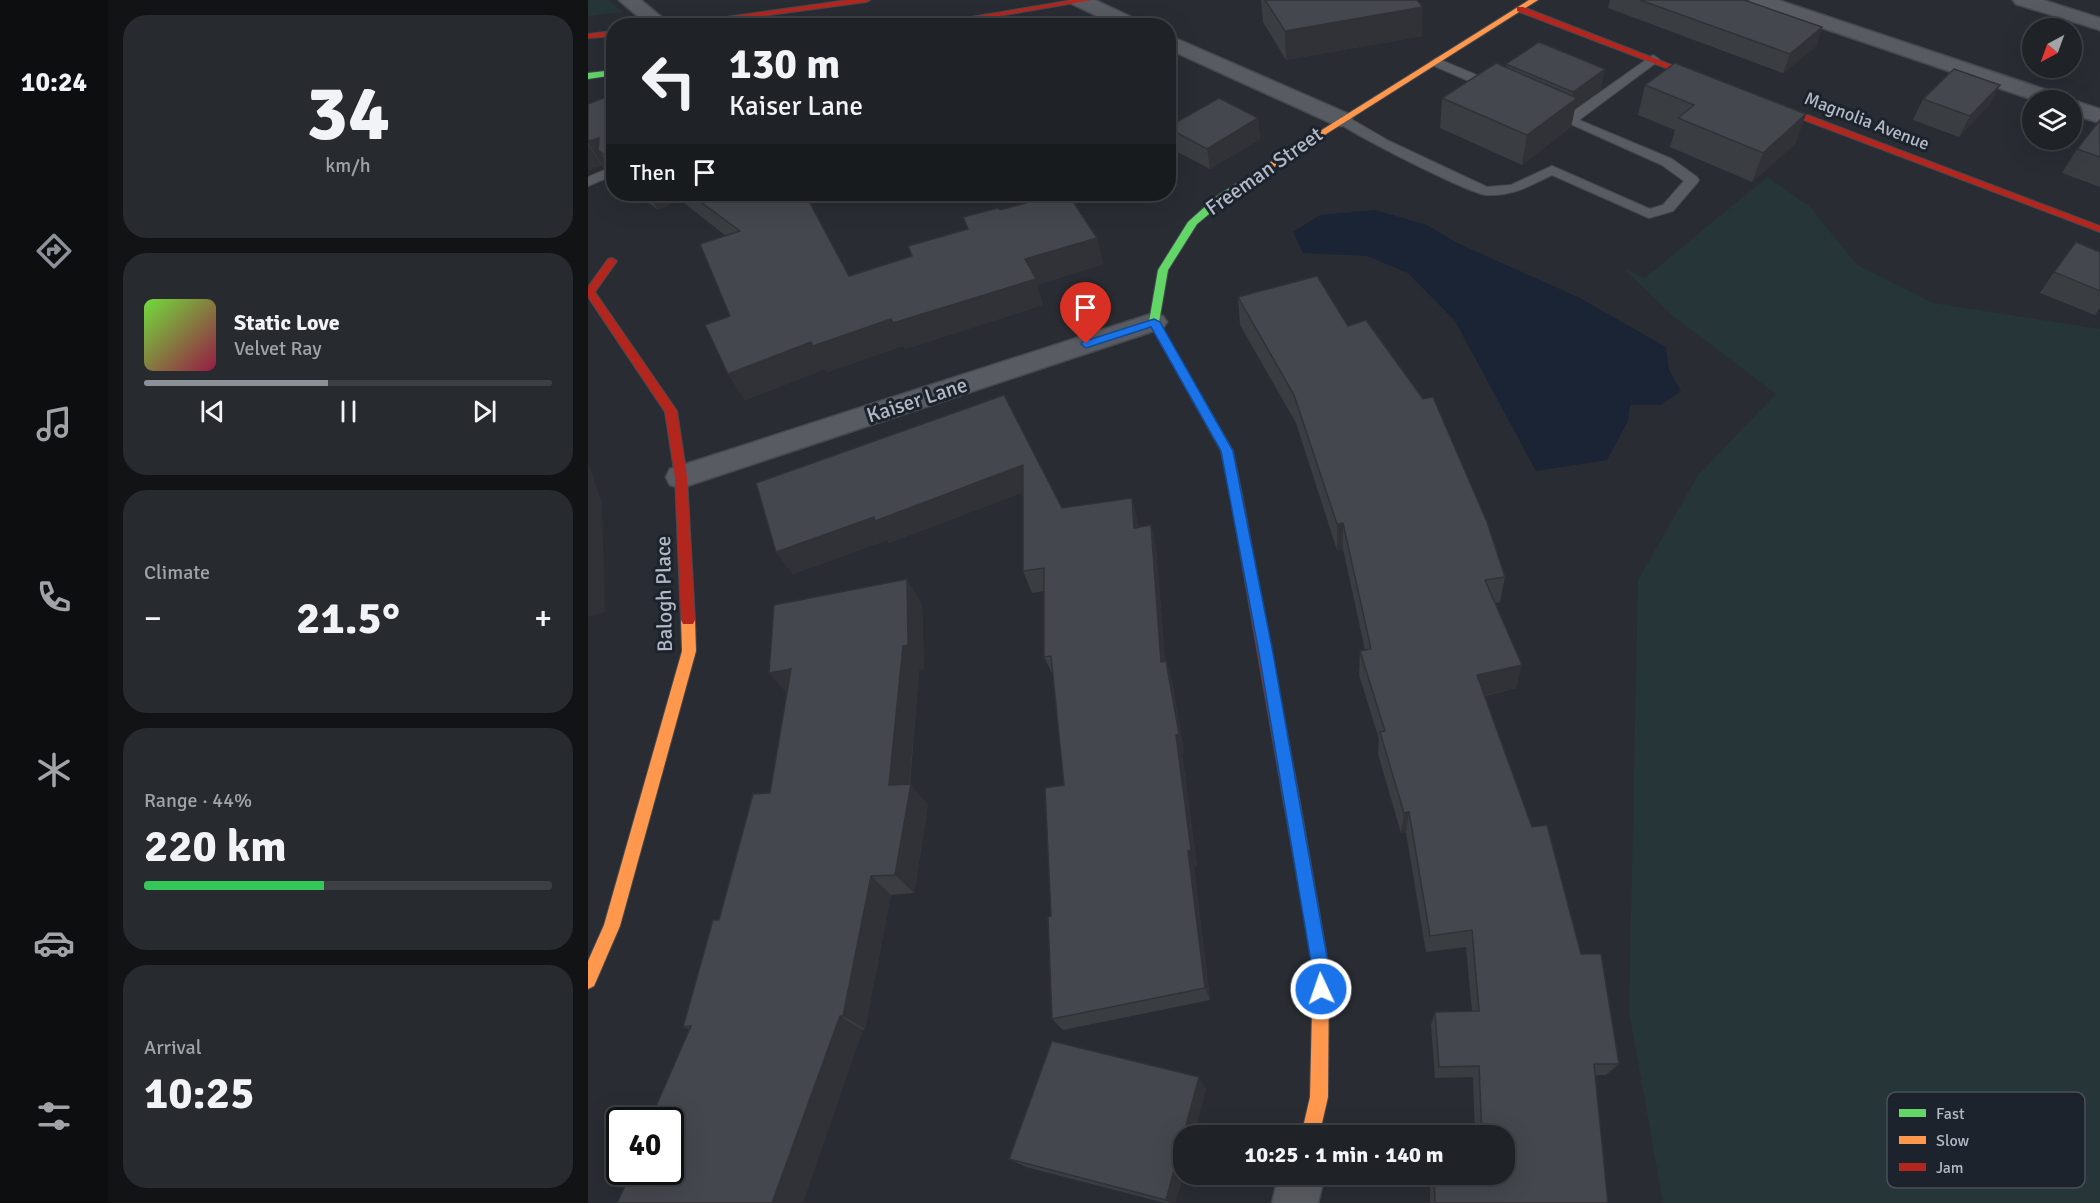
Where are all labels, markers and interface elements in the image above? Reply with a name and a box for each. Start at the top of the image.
north arrow [2022,18,2082,78]
map controls [2022,18,2082,150]
text: 130 m [729,39,840,90]
icon: left [630,42,708,120]
text: 10:24 [21,66,87,99]
text: 34 [306,66,390,162]
street label: Magnolia Avenue [1802,87,1932,155]
text: Kaiser Lane [729,90,863,123]
button: layers [2022,90,2082,150]
street label: Freeman Street [1200,121,1328,221]
text: km/h [325,153,371,178]
icon: arrive [688,156,721,189]
text: Then [630,159,676,186]
icon: directions [33,230,75,272]
pin [1060,282,1111,344]
icon: arrive [1069,291,1102,324]
text: Static Love [234,309,340,336]
text: Velvet Ray [234,336,322,361]
street label: Kaiser Lane [863,372,971,428]
icon: previous [196,395,229,428]
icon: pause [332,395,365,428]
icon: next [468,395,501,428]
icon: music [33,403,75,445]
street label: Balogh Place [650,536,678,652]
text: Climate [144,560,210,585]
icon: phone [33,576,75,618]
text: 21.5° [296,591,400,646]
text: − [144,598,162,639]
text: + [534,598,552,639]
icon: climate [33,749,75,791]
text: Range · 44% [144,788,252,813]
text: 220 km [144,819,287,874]
icon: car [33,922,75,964]
position arrow [1289,957,1353,1021]
text: Arrival [144,1035,202,1060]
text: 10:25 [144,1066,254,1121]
legend [1887,1092,2085,1188]
icon: filters [33,1095,75,1137]
text: Fast [1936,1104,1965,1124]
speed limit sign: 40 [606,1107,684,1185]
text: Slow [1936,1131,1970,1151]
text: 10:25 · 1 min · 140 m [1244,1141,1444,1168]
text: Jam [1936,1158,1964,1178]

